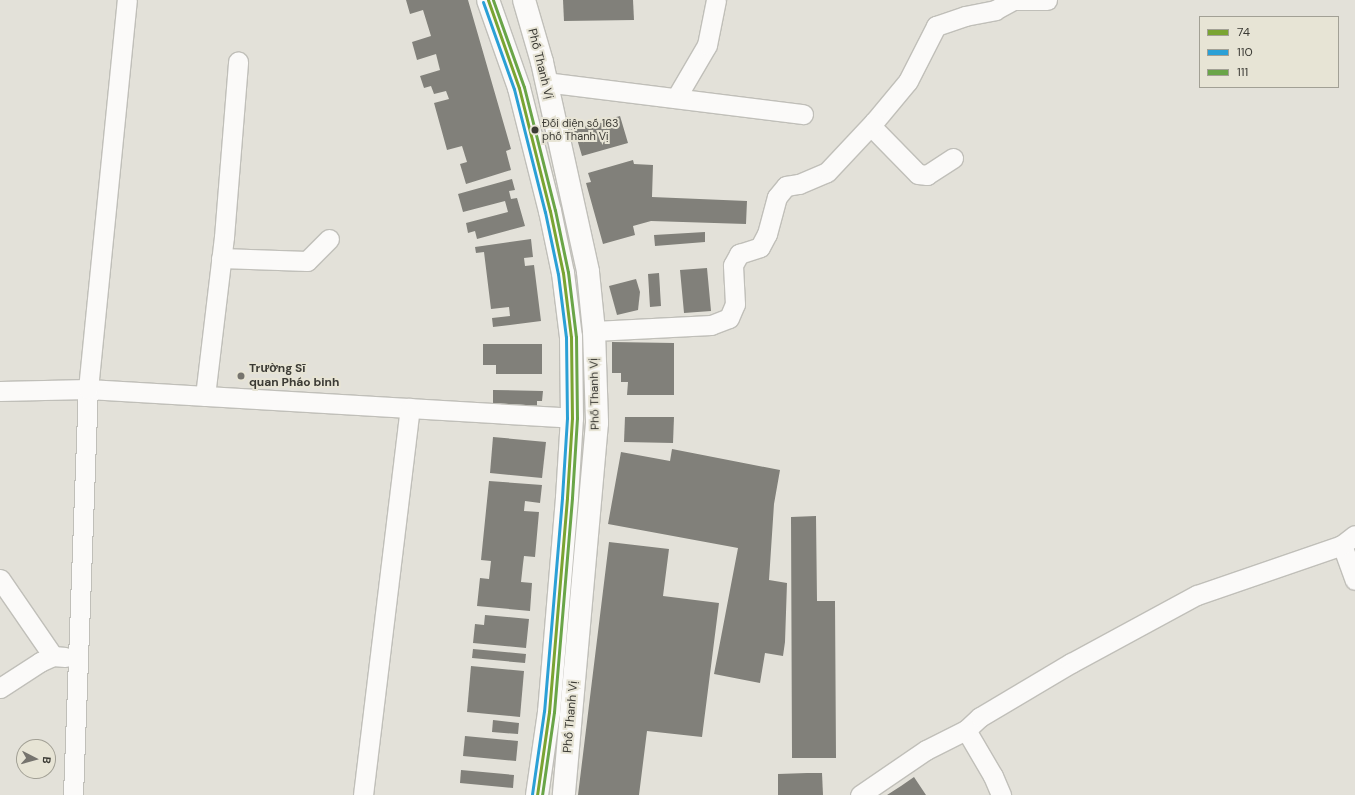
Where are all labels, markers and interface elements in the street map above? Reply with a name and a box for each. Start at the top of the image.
legend [1199,16,1339,88]
text: 74 [1237,24,1250,40]
street label: Phố Thanh Vị [524,27,556,101]
text: 110 [1237,44,1253,60]
text: 111 [1237,64,1248,80]
place label: Đối diện số 163 phố Thanh Vị [542,117,619,143]
marker: Đối diện số 163 phố Thanh Vị [530,125,540,135]
street label: Phố Thanh Vị [587,358,603,430]
place label: Trường Sĩ quan Pháo binh [249,362,339,390]
marker: Trường Sĩ quan Pháo binh [236,371,246,381]
street label: Phố Thanh Vị [561,681,581,753]
north arrow [16,739,56,779]
text: B [40,756,54,764]

